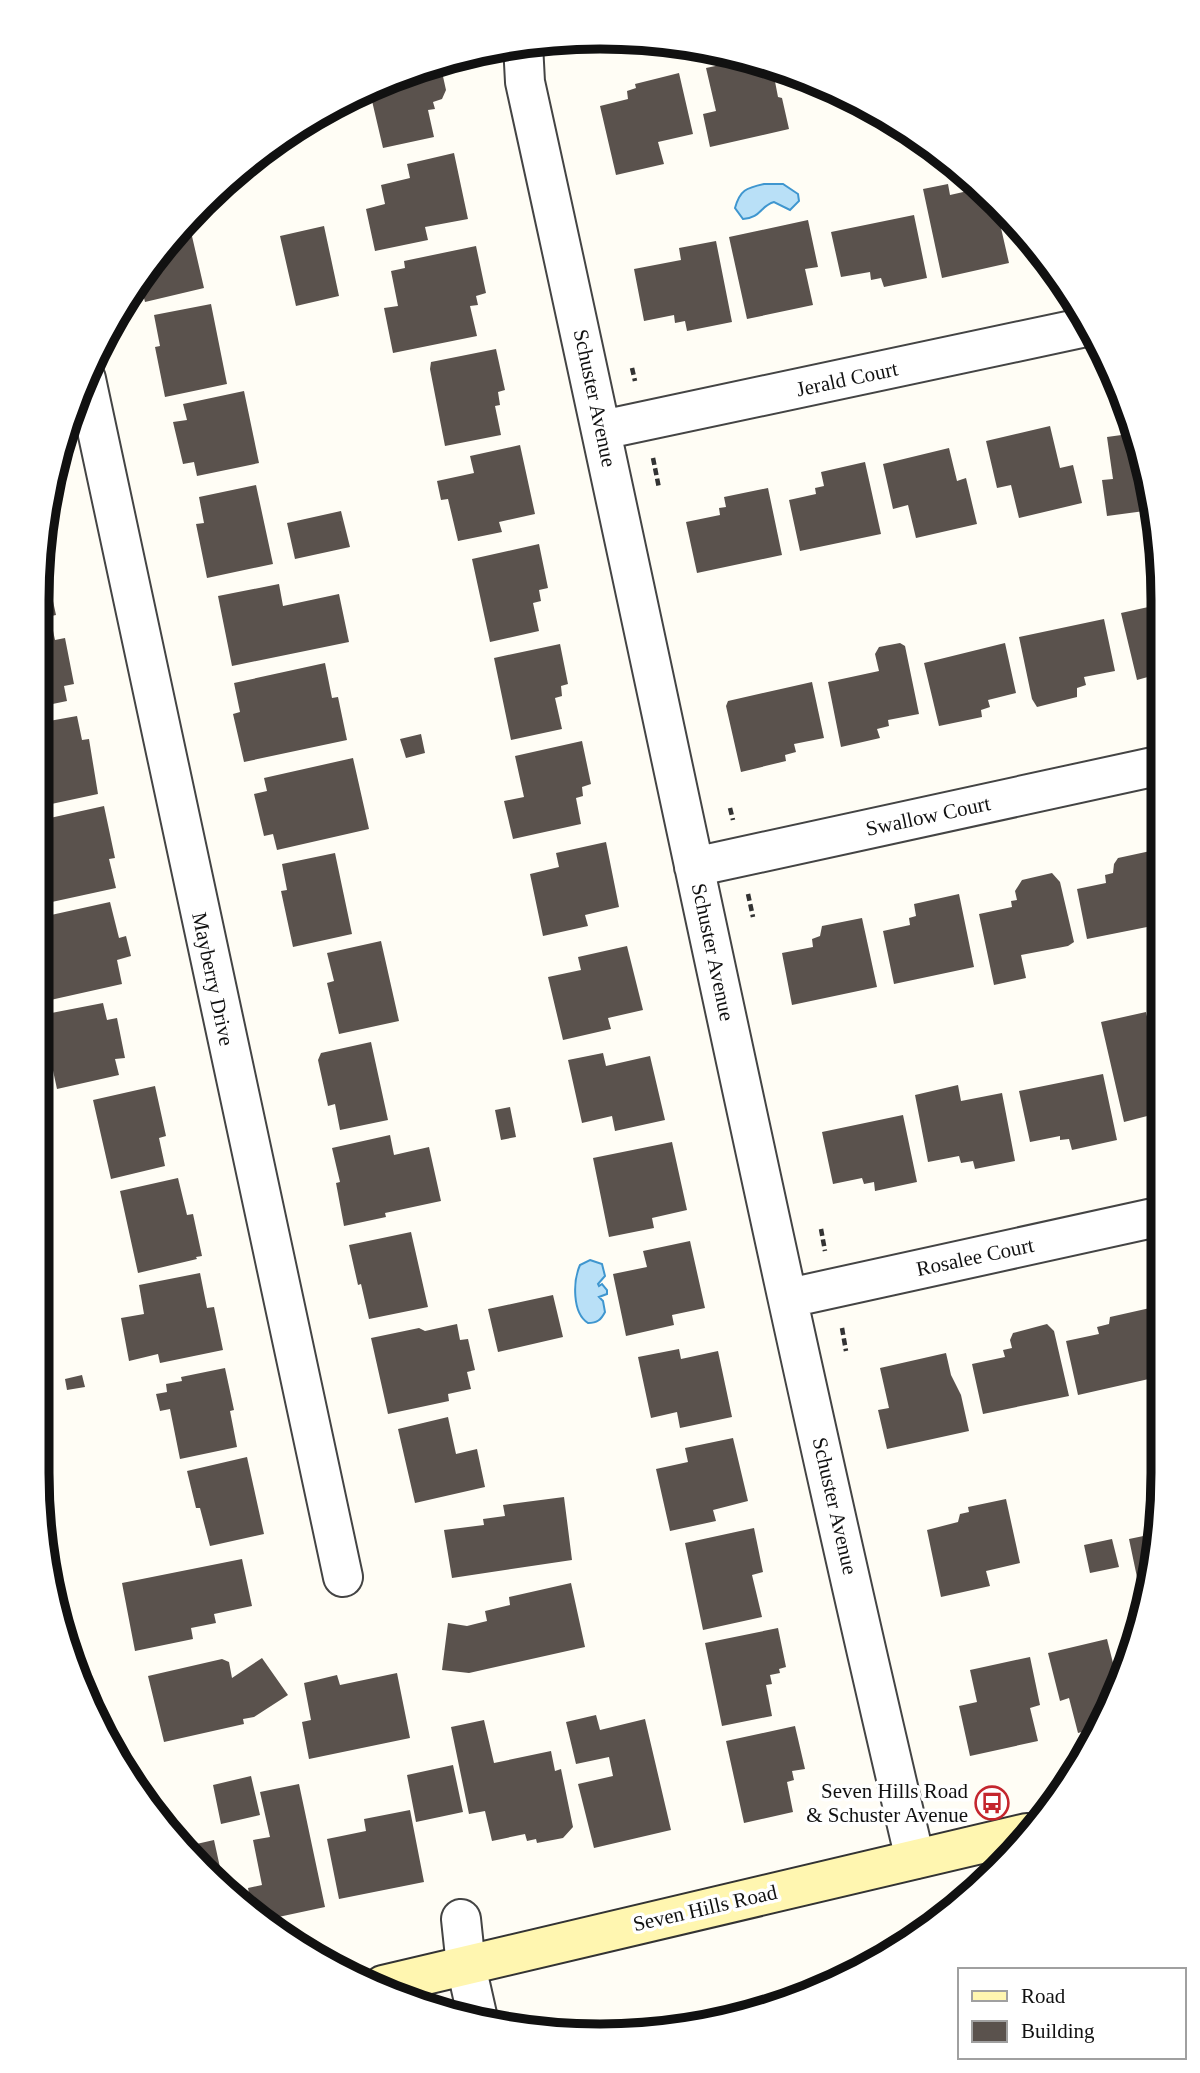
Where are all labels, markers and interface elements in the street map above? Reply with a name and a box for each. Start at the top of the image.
street label: Schuster Avenue [569,327,621,469]
street label: Jerald Court [794,356,900,401]
street label: Swallow Court [864,791,993,841]
street label: Schuster Avenue [687,881,739,1023]
street label: Mayberry Drive [187,910,239,1048]
street label: Rosalee Court [914,1233,1036,1281]
street label: Schuster Avenue [808,1435,862,1577]
place label: Seven Hills Road & Schuster Avenue [806,1779,968,1827]
bus stop icon: Seven Hills Road & Schuster Avenue [973,1784,1011,1822]
street label: Seven Hills Road [631,1880,780,1936]
legend [958,1968,1186,2059]
text: Road [1021,1984,1066,2008]
text: Building [1021,2019,1095,2043]

